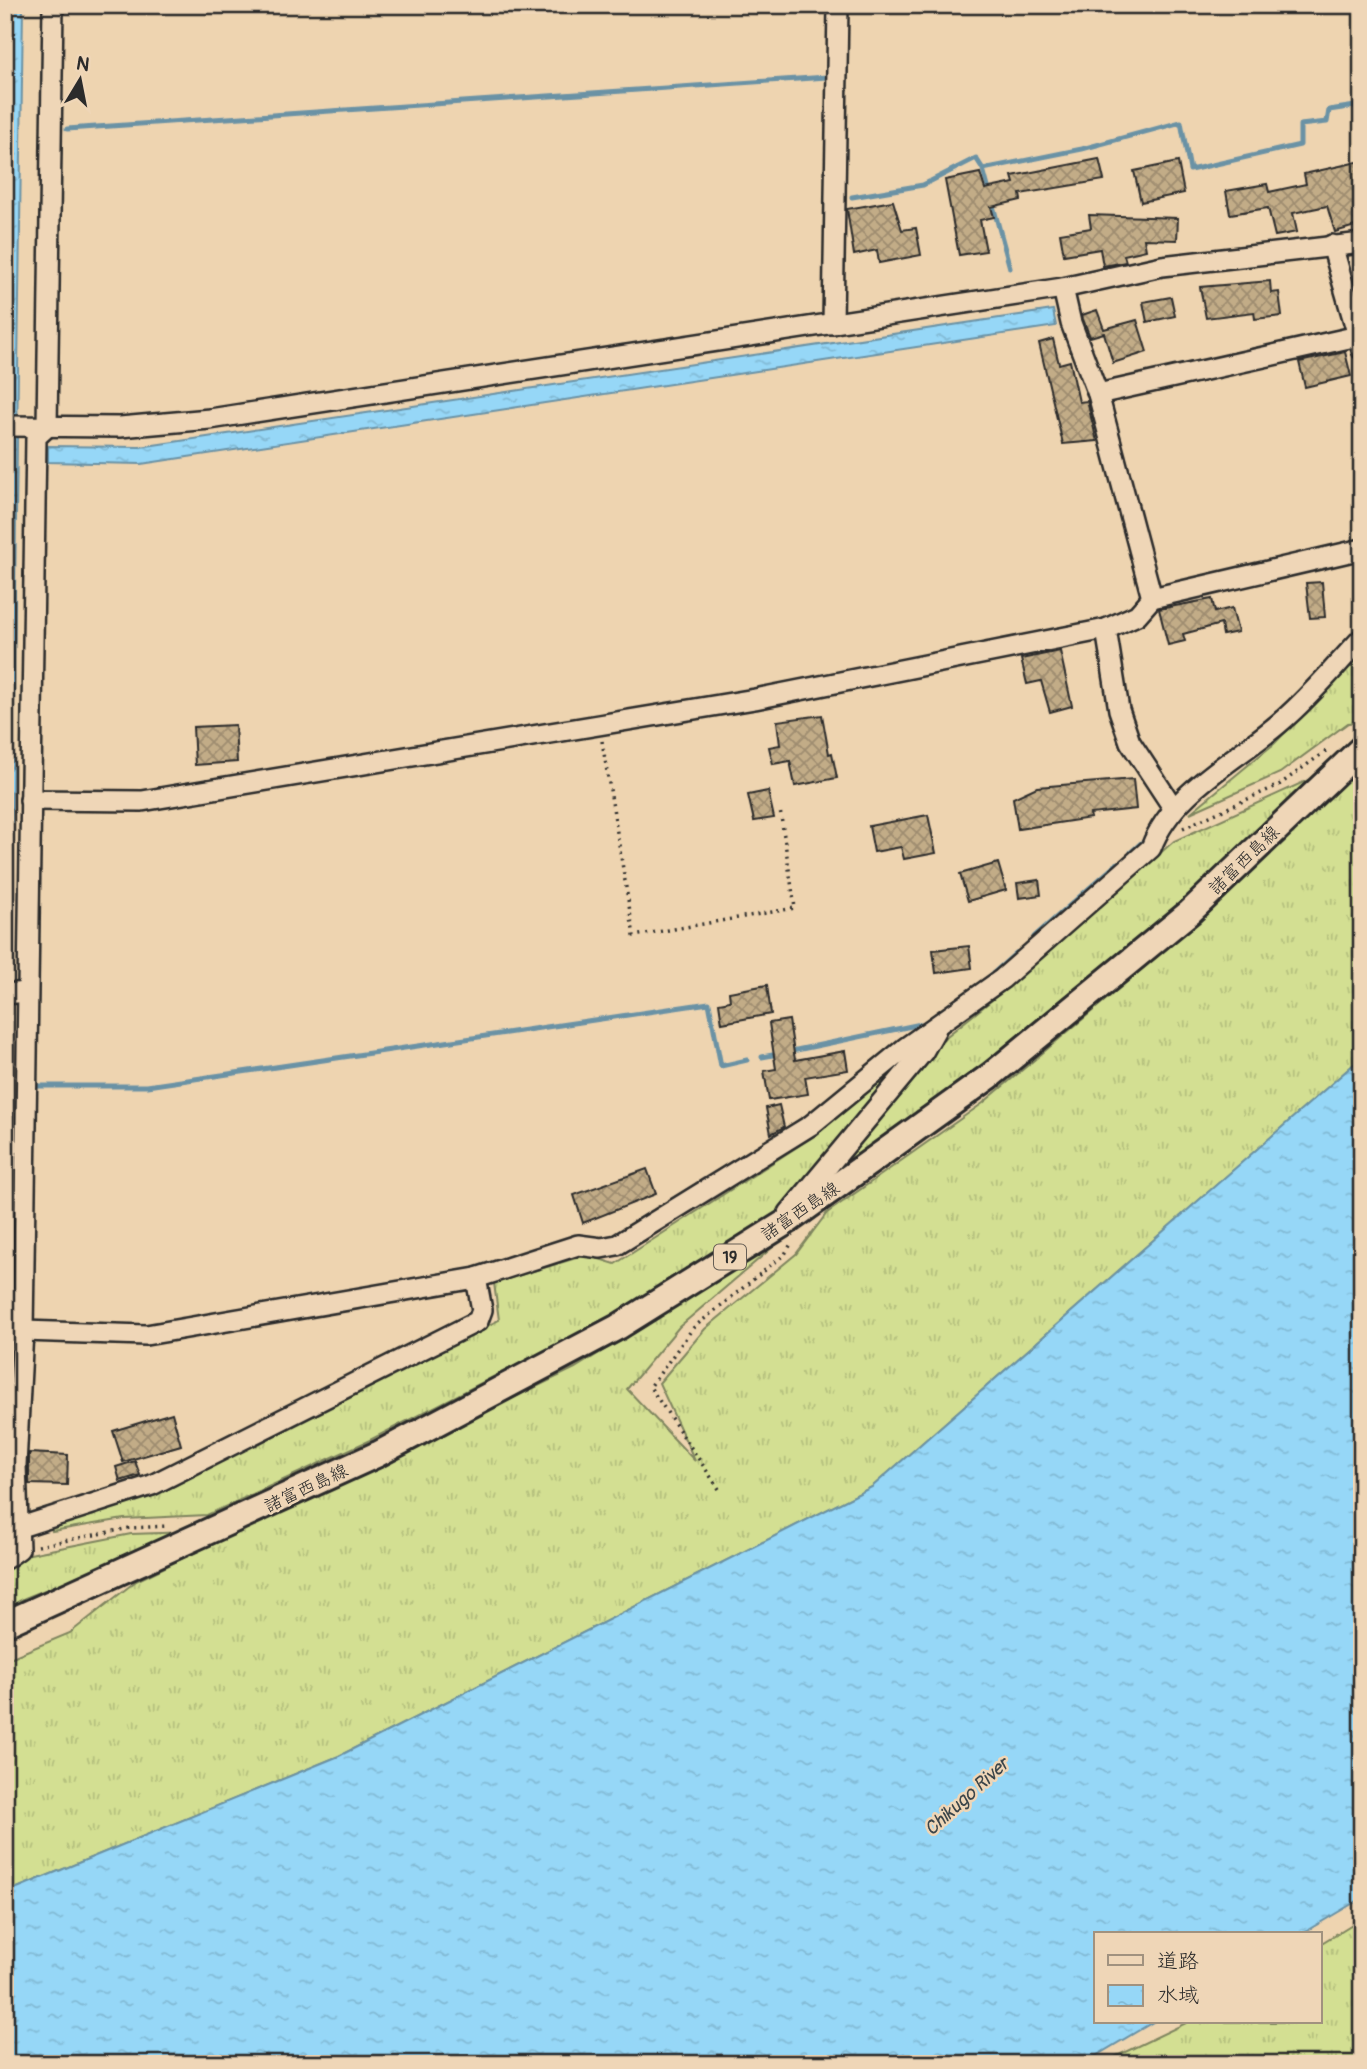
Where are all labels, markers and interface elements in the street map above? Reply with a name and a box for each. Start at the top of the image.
north arrow [46,46,116,116]
text: N [74,51,91,77]
street label: 諸富西島線 [1204,821,1285,900]
street label: 諸富西島線 [757,1177,844,1246]
road number: 19 [714,1245,746,1270]
street label: 諸富西島線 [261,1459,352,1518]
water label: Chikugo River [920,1751,1015,1841]
legend [1094,1932,1322,2024]
text: 道路 [1157,1948,1199,1975]
text: 水域 [1157,1982,1199,2009]

